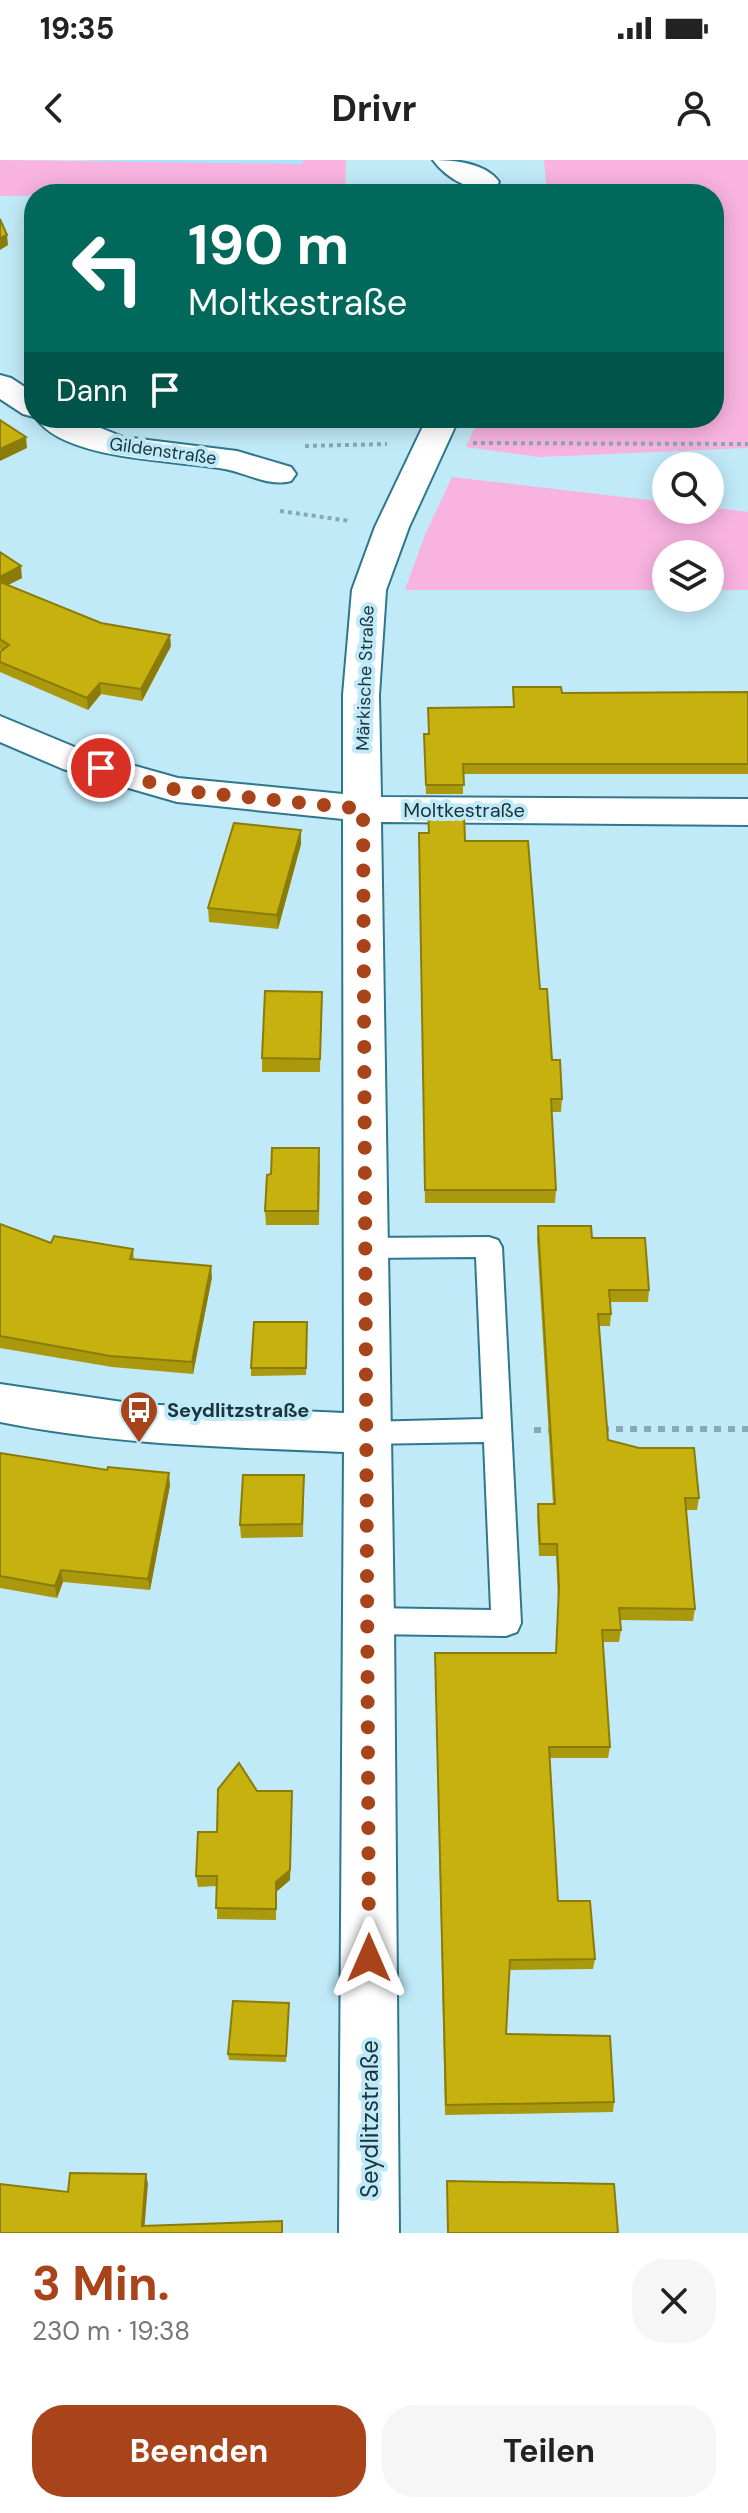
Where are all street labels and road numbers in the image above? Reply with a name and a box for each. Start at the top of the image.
street label: Gildenstraße [108,432,218,470]
street label: Märkische Straße [350,605,380,751]
street label: Moltkestraße [403,797,525,823]
street label: Seydlitzstraße [354,2040,385,2198]

